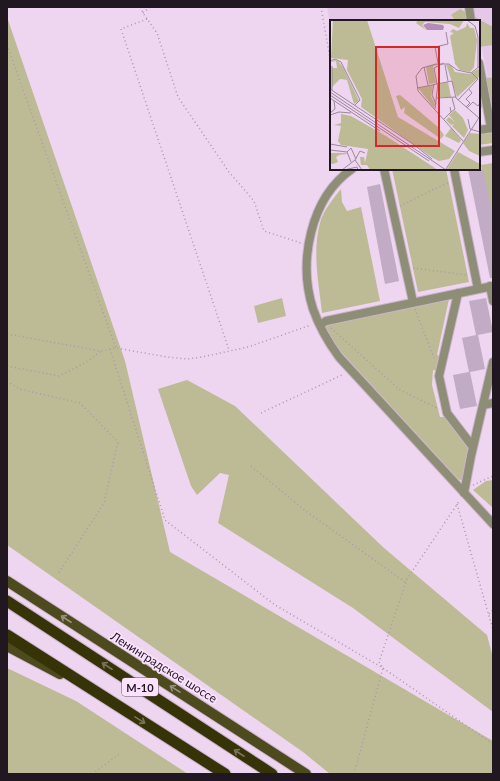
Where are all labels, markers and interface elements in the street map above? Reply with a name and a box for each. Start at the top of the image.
inset map [330,20,480,170]
one-way arrow [60,615,71,623]
street label: Ленинградское шоссе [107,628,220,706]
one-way arrow [102,662,113,670]
road number: М-10 [122,678,158,696]
one-way arrow [169,685,181,693]
one-way arrow [134,716,145,724]
one-way arrow [234,748,245,757]

